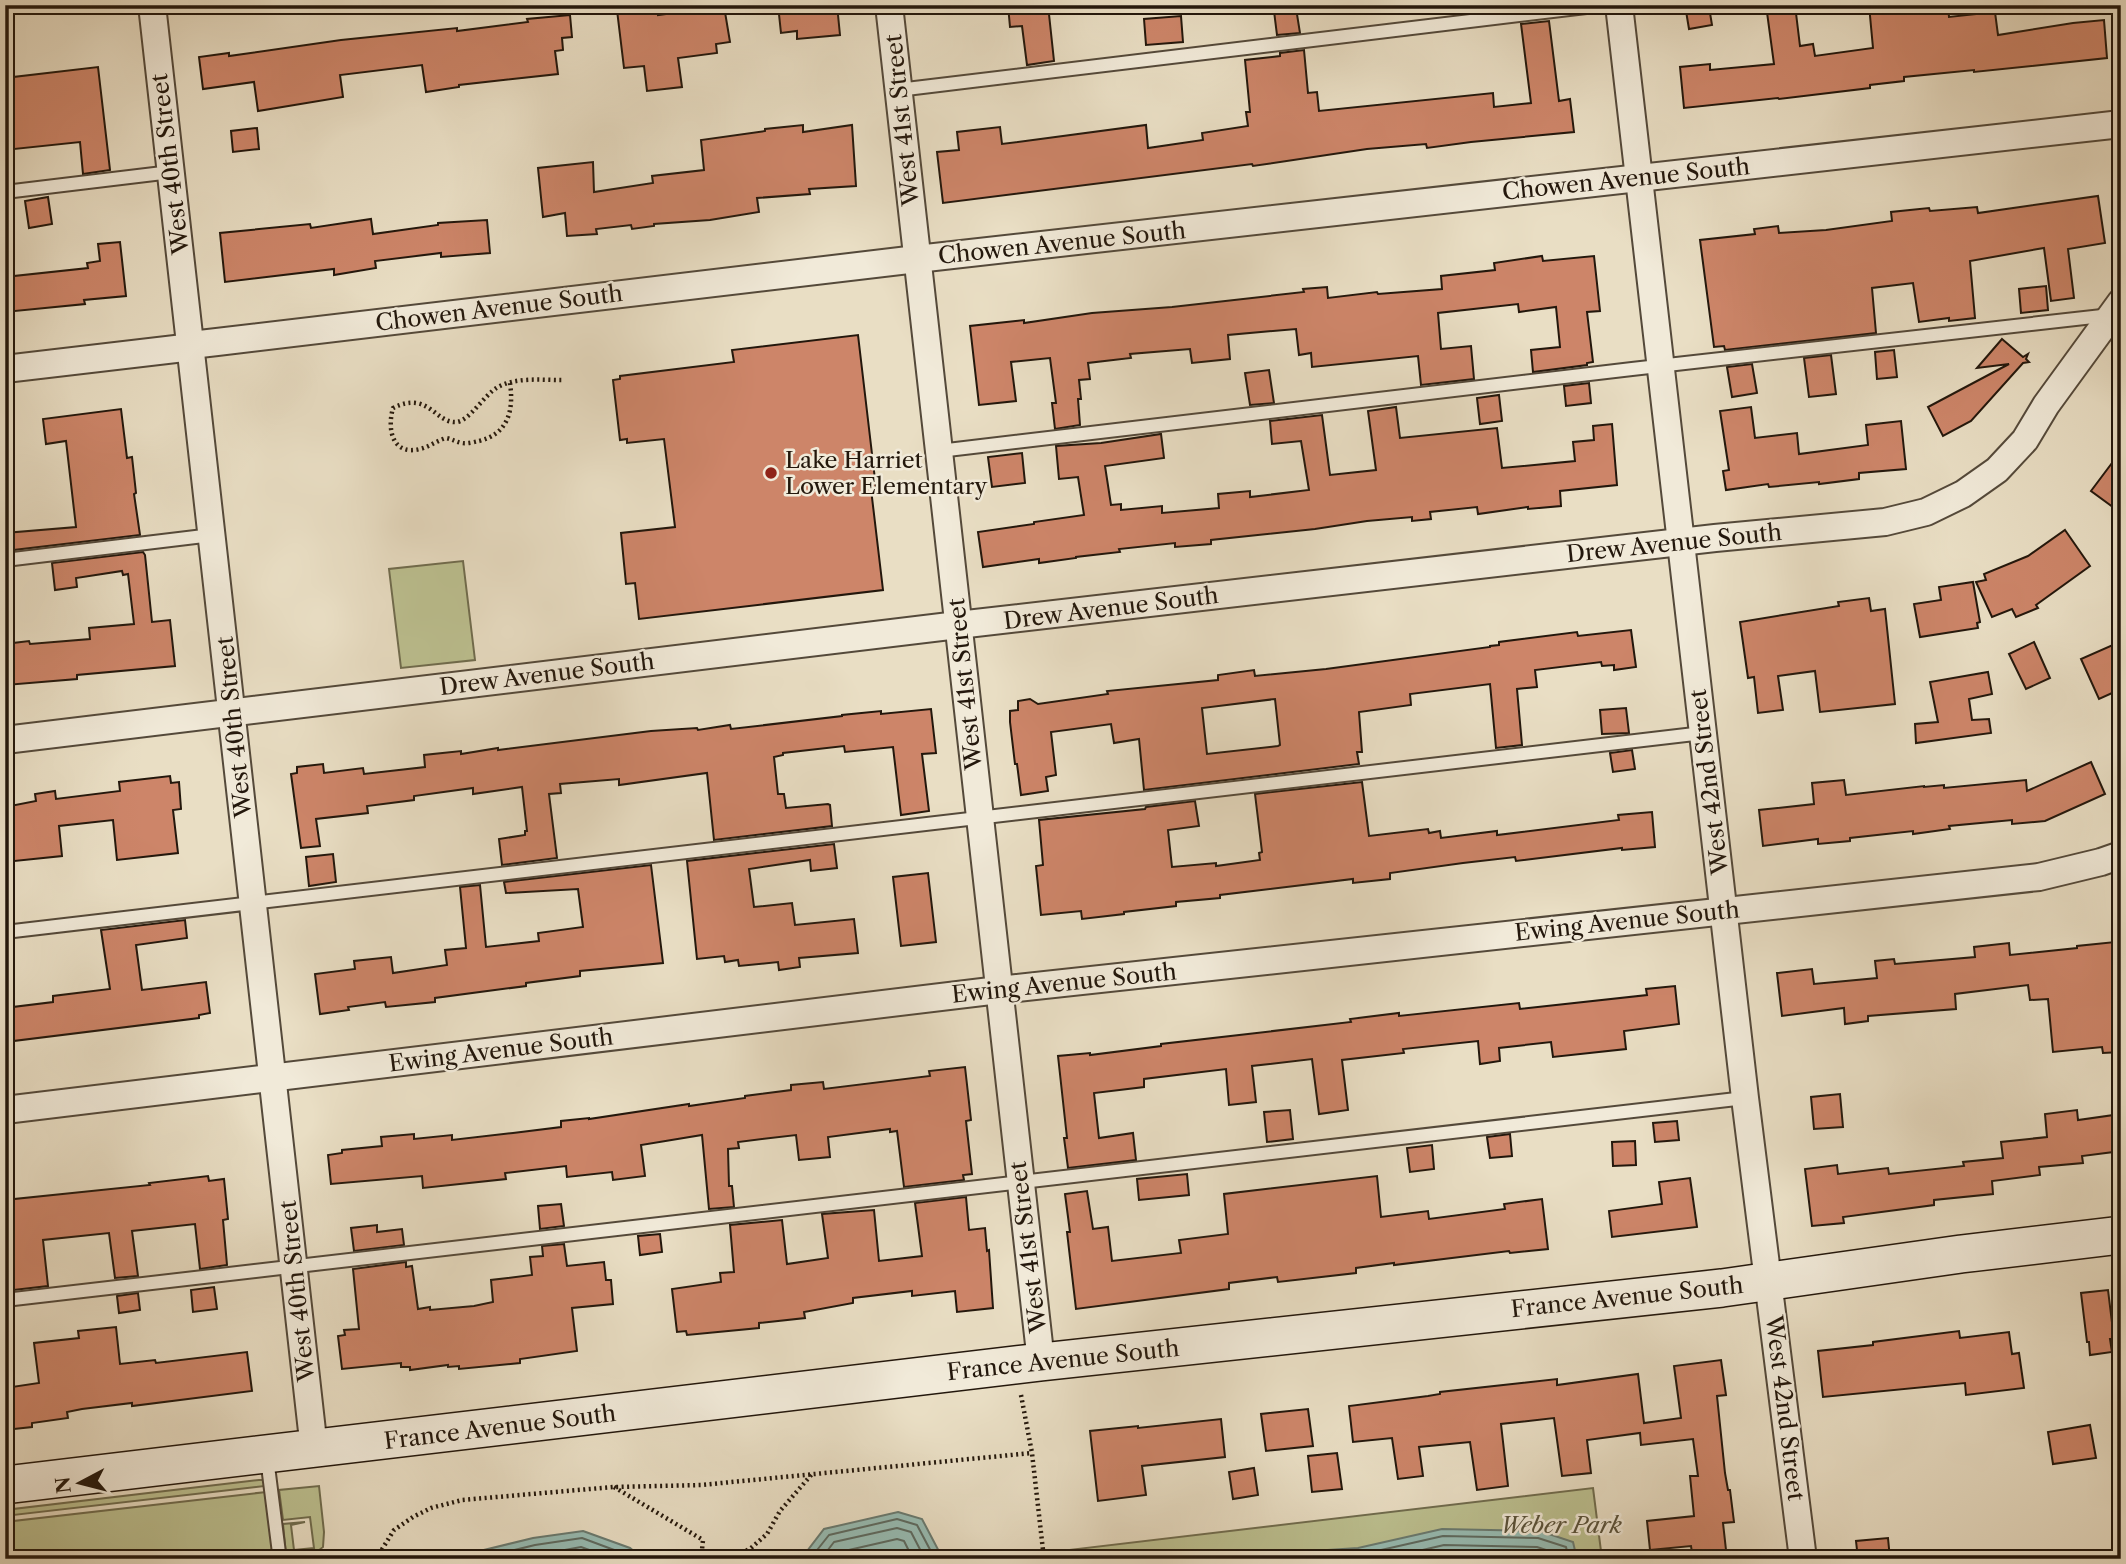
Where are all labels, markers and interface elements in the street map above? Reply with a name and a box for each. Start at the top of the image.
street label: West 41st Street [879,33,925,208]
street label: West 40th Street [145,72,195,257]
street label: Chowen Avenue South [1501,152,1751,206]
street label: Chowen Avenue South [937,216,1187,270]
street label: Chowen Avenue South [374,279,624,337]
place label: Lake Harriet Lower Elementary [785,446,987,500]
marker: Lake Harriet Lower Elementary [763,465,779,481]
street label: Drew Avenue South [1565,518,1783,568]
street label: Drew Avenue South [1002,581,1220,635]
street label: West 41st Street [942,597,988,772]
street label: West 40th Street [211,635,258,820]
street label: Drew Avenue South [438,647,656,701]
street label: West 42nd Street [1684,688,1734,877]
street label: Ewing Avenue South [1513,895,1741,947]
street label: Ewing Avenue South [950,957,1178,1009]
street label: Ewing Avenue South [387,1022,615,1078]
street label: West 41st Street [1004,1160,1053,1335]
street label: West 40th Street [274,1199,321,1384]
street label: France Avenue South [1509,1271,1745,1323]
street label: West 42nd Street [1760,1313,1810,1502]
street label: France Avenue South [945,1334,1181,1386]
street label: France Avenue South [382,1399,618,1455]
north arrow [46,1448,116,1518]
text: N [51,1475,76,1495]
park label: Weber Park [1500,1511,1622,1539]

